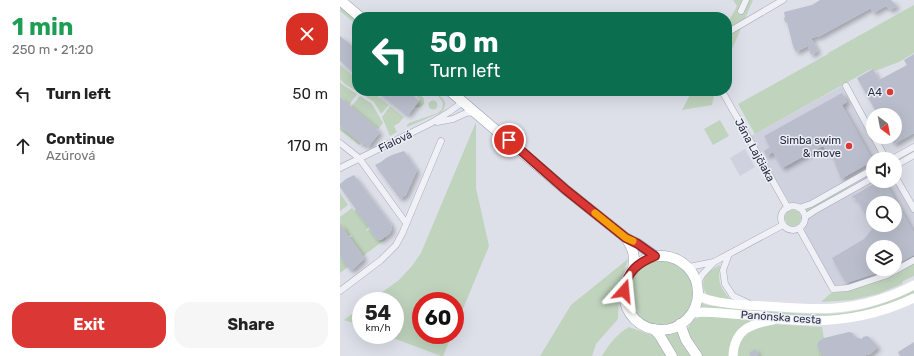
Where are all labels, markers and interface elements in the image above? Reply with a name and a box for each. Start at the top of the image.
text: 1 min [12,13,73,41]
button: close [286,13,328,55]
text: 50 m [430,26,499,59]
icon: left [364,28,416,80]
text: 250 m · 21:20 [12,42,93,57]
text: Turn left [430,60,500,82]
icon: left [12,83,34,105]
text: Turn left [46,85,111,103]
text: 50 m [293,85,328,103]
place label: A4 [868,86,882,99]
marker: A4 [885,87,895,97]
north arrow [866,108,902,144]
map controls [866,108,902,276]
street label: Jána Lajčiaka [732,116,777,184]
pin [492,123,526,157]
street label: Fialová [376,128,414,155]
icon: arrive [498,129,520,151]
text: Continue [46,130,115,148]
place label: Simba swim & move [780,134,841,160]
icon: ahead [12,135,34,157]
text: 170 m [287,137,328,155]
marker: Simba swim & move [844,141,854,151]
text: Azúrová [46,148,95,163]
button: sound [866,152,902,188]
button: search [866,196,902,232]
button: layers [866,240,902,276]
position arrow [603,270,645,312]
speed limit sign: 60 [412,292,464,344]
text: 54 [365,301,391,325]
button: Exit [12,302,166,348]
button: Share [174,302,328,348]
street label: Panónska cesta [740,308,822,327]
text: km/h [366,322,390,334]

